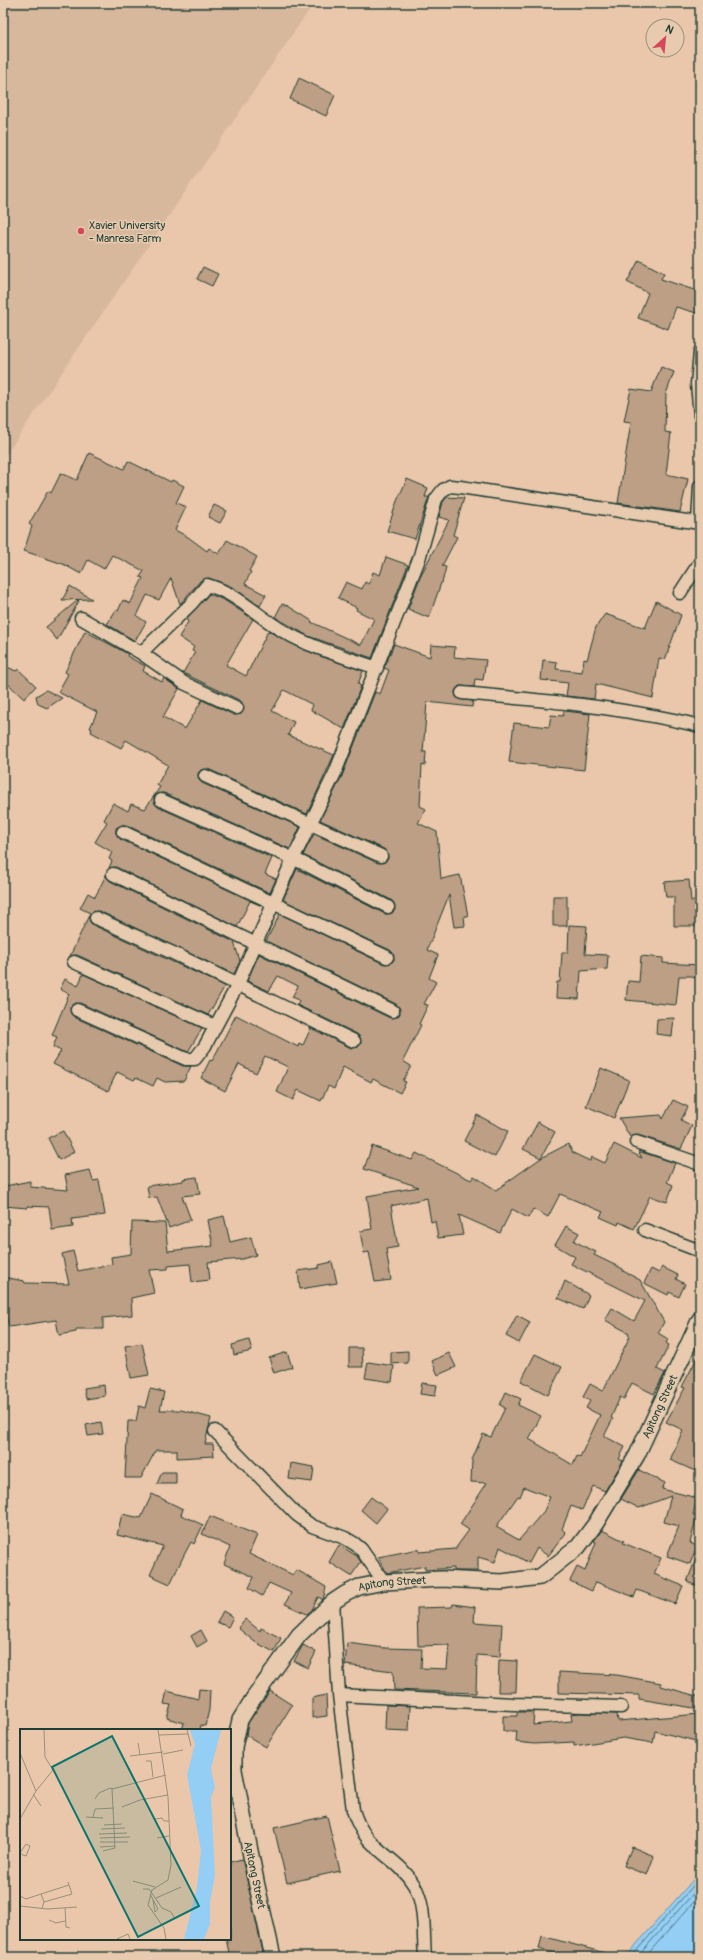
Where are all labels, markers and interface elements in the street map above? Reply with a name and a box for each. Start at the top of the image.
north arrow [645,18,685,58]
text: N [663,22,676,37]
place label: Xavier University - Manresa Farm [89,219,165,245]
marker: Xavier University - Manresa Farm [76,226,86,236]
street label: Apitong Street [640,1372,681,1440]
street label: Apitong Street [357,1574,427,1594]
inset map [20,1729,231,1940]
street label: Apitong Street [241,1840,268,1911]

